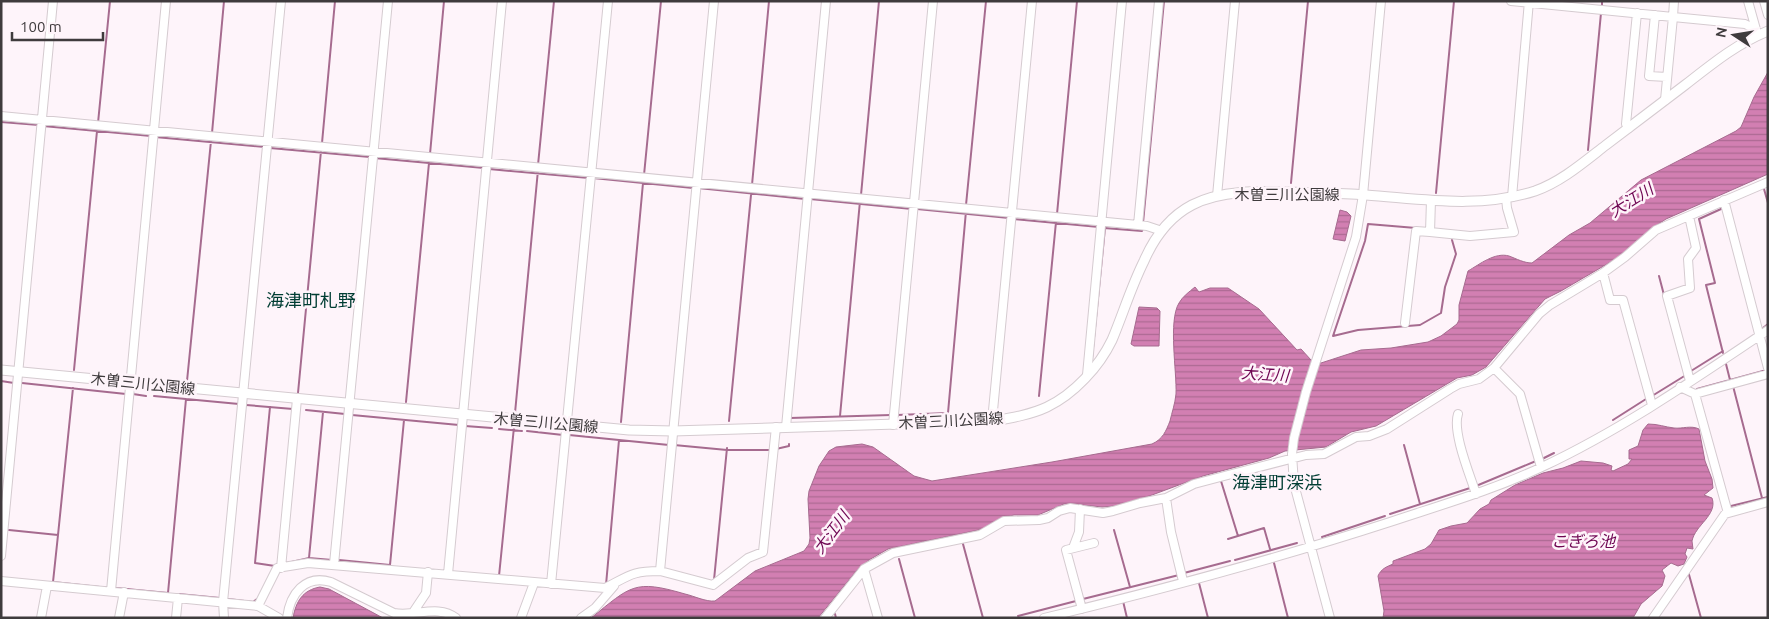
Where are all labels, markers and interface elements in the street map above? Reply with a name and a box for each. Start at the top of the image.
scale bar [12,10,104,42]
north arrow [1709,10,1759,60]
text: 100 m [20,18,62,35]
text: N [1712,26,1730,39]
water label: 大江川 [1606,179,1658,220]
street label: 木曽三川公園線 [1234,186,1340,203]
district label: 海津町札野 [266,290,356,310]
water label: 大江川 [1240,363,1292,385]
street label: 木曽三川公園線 [90,370,196,397]
street label: 木曽三川公園線 [493,409,599,436]
street label: 木曽三川公園線 [898,409,1004,432]
district label: 海津町深浜 [1232,472,1322,492]
water label: 大江川 [809,506,854,557]
water label: こぎろ池 [1551,532,1617,550]

